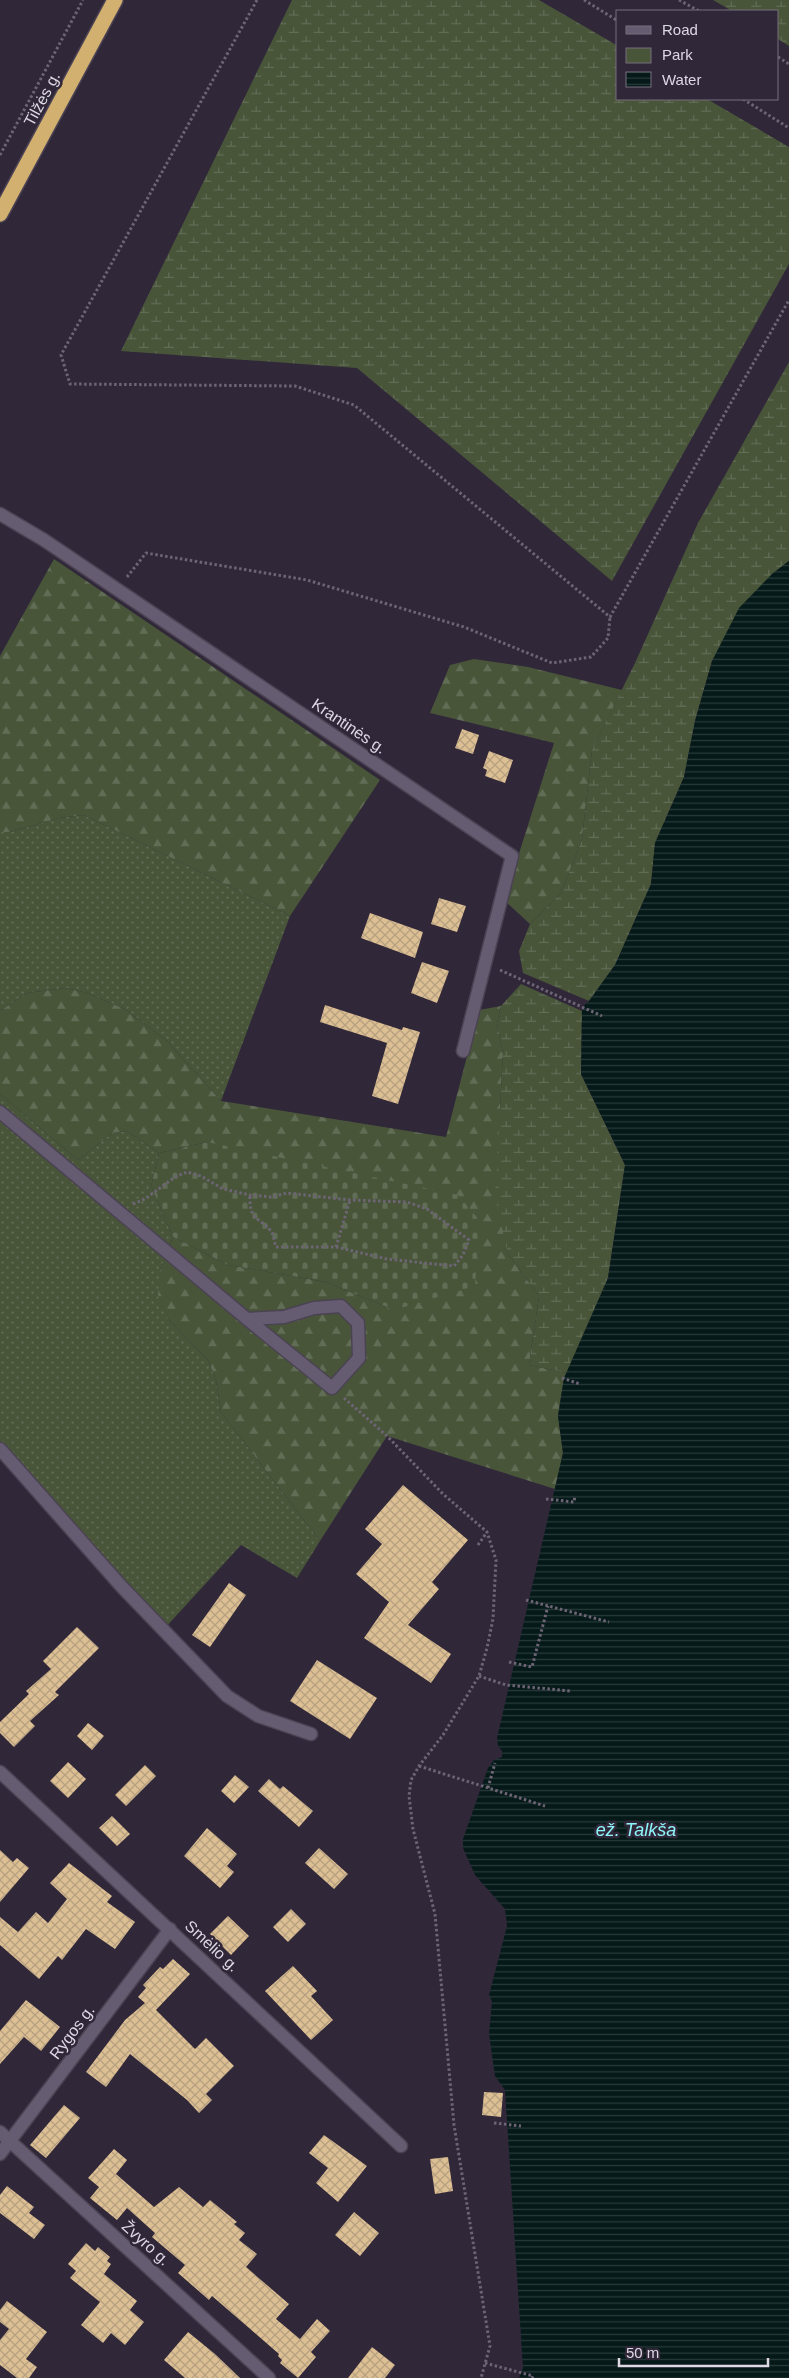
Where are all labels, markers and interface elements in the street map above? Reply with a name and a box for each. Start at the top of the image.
legend [616,10,779,100]
text: Road [662,21,698,38]
text: Park [662,46,693,63]
street label: Tilžės g. [21,69,63,129]
text: Water [662,71,701,88]
street label: Krantinės g. [309,695,389,757]
water label: ež. Talkša [596,1820,676,1840]
street label: Smėlio g. [182,1917,242,1975]
street label: Rygos g. [46,2002,98,2062]
street label: Žvyro g. [119,2217,174,2269]
scale bar [619,2336,768,2368]
text: 50 m [626,2344,659,2361]

